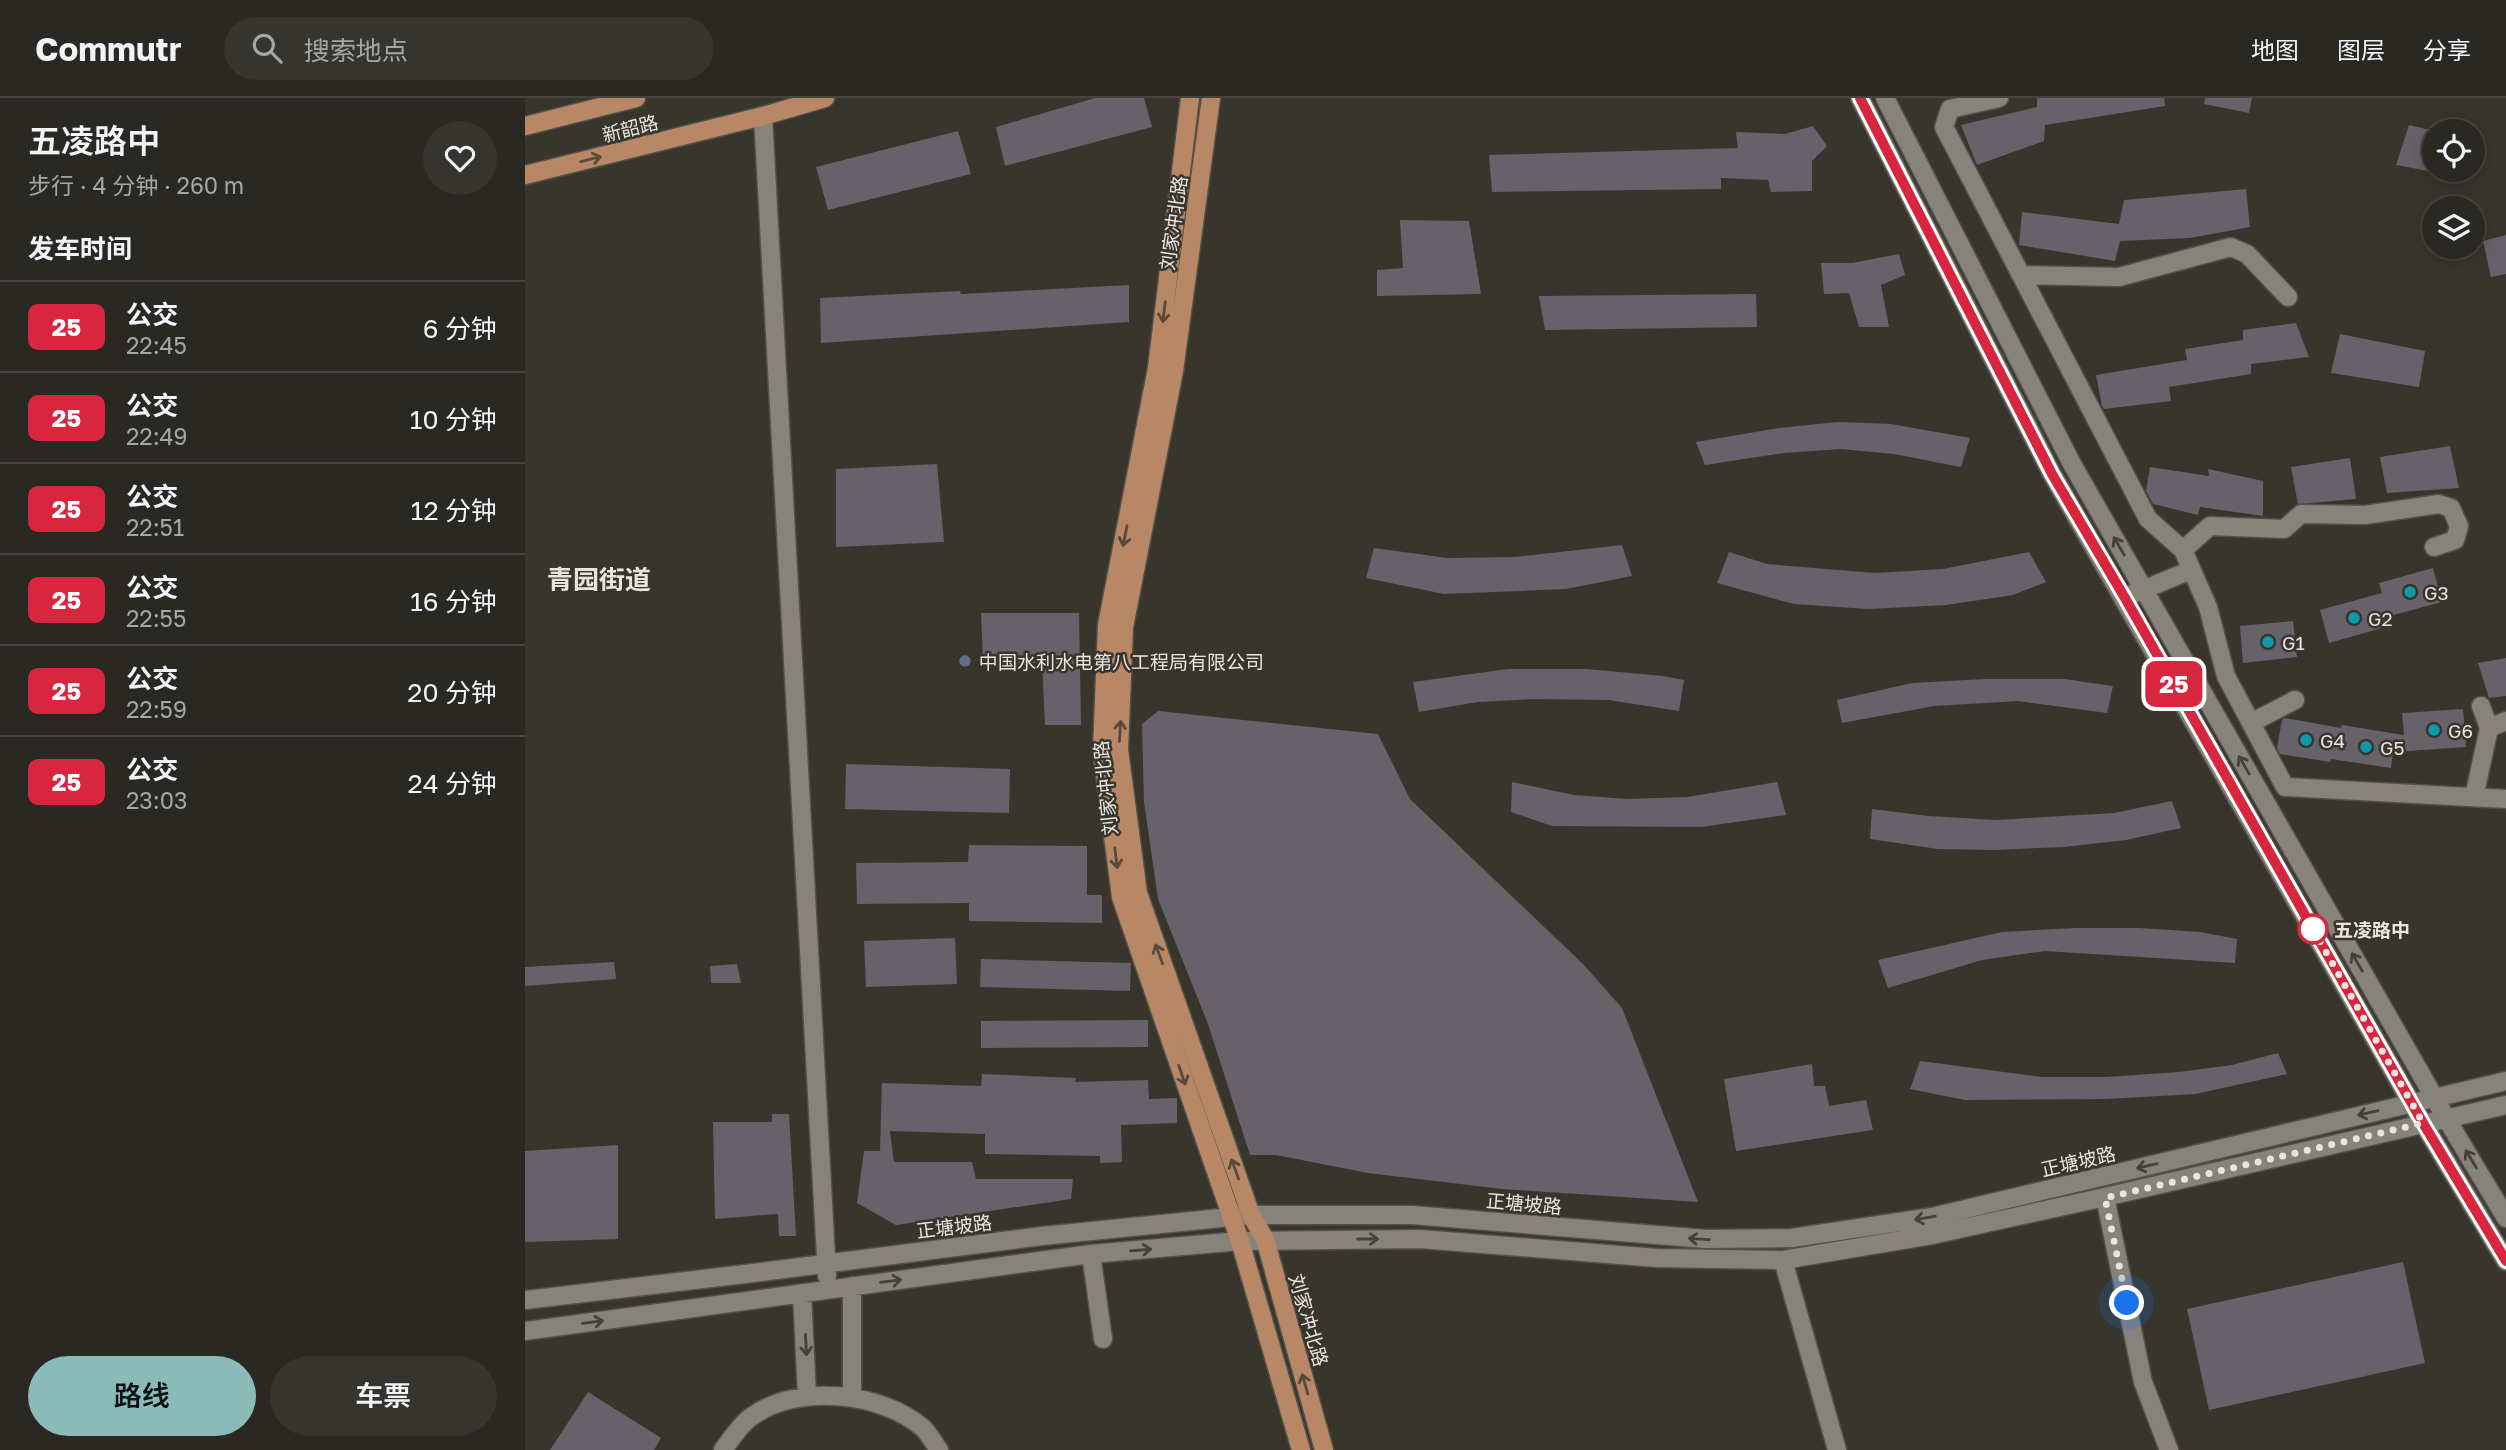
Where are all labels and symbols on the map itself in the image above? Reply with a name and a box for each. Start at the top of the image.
street label: 新韶路 [600,110,660,146]
one-way arrow [579,152,602,165]
street label: 刘家冲北路 [1155,174,1191,272]
one-way arrow [1158,300,1171,323]
one-way arrow [1117,524,1131,547]
one-way arrow [2112,537,2126,557]
district label: 青园街道 [547,564,651,595]
place label: G3 [2424,581,2449,604]
marker: G3 [2402,584,2418,600]
place label: G2 [2368,607,2392,630]
marker: G2 [2346,610,2362,626]
place label: G1 [2282,631,2305,654]
marker: G1 [2260,634,2276,650]
place label: 中国水利水电第八工程局有限公司 [979,650,1264,673]
marker: 中国水利水电第八工程局有限公司 [957,653,973,669]
line badge: 25 [2143,661,2205,707]
place label: G6 [2448,719,2473,742]
one-way arrow [1113,720,1126,743]
marker: G6 [2426,722,2442,738]
place label: G4 [2320,729,2345,752]
marker: G4 [2298,732,2314,748]
place label: G5 [2380,736,2404,759]
marker: G5 [2358,739,2374,755]
street label: 刘家冲北路 [1089,740,1121,836]
one-way arrow [2237,755,2250,776]
one-way arrow [1109,847,1122,869]
marker: 五凌路中 [2298,914,2328,944]
place label: 五凌路中 [2334,918,2410,941]
one-way arrow [1152,944,1164,966]
one-way arrow [2350,953,2364,973]
one-way arrow [1177,1064,1189,1086]
one-way arrow [2357,1107,2380,1120]
street label: 正塘坡路 [2038,1141,2118,1181]
one-way arrow [2463,1150,2477,1170]
one-way arrow [1228,1158,1240,1180]
one-way arrow [2136,1160,2159,1173]
street label: 正塘坡路 [1485,1188,1563,1218]
street label: 正塘坡路 [915,1210,993,1242]
one-way arrow [1914,1211,1937,1225]
one-way arrow [1356,1232,1379,1246]
one-way arrow [1688,1232,1711,1245]
one-way arrow [1129,1243,1152,1256]
street label: 刘家冲北路 [1285,1271,1333,1369]
one-way arrow [879,1274,902,1287]
your location [2109,1285,2144,1320]
one-way arrow [581,1315,603,1328]
one-way arrow [799,1333,812,1356]
one-way arrow [1298,1373,1311,1395]

